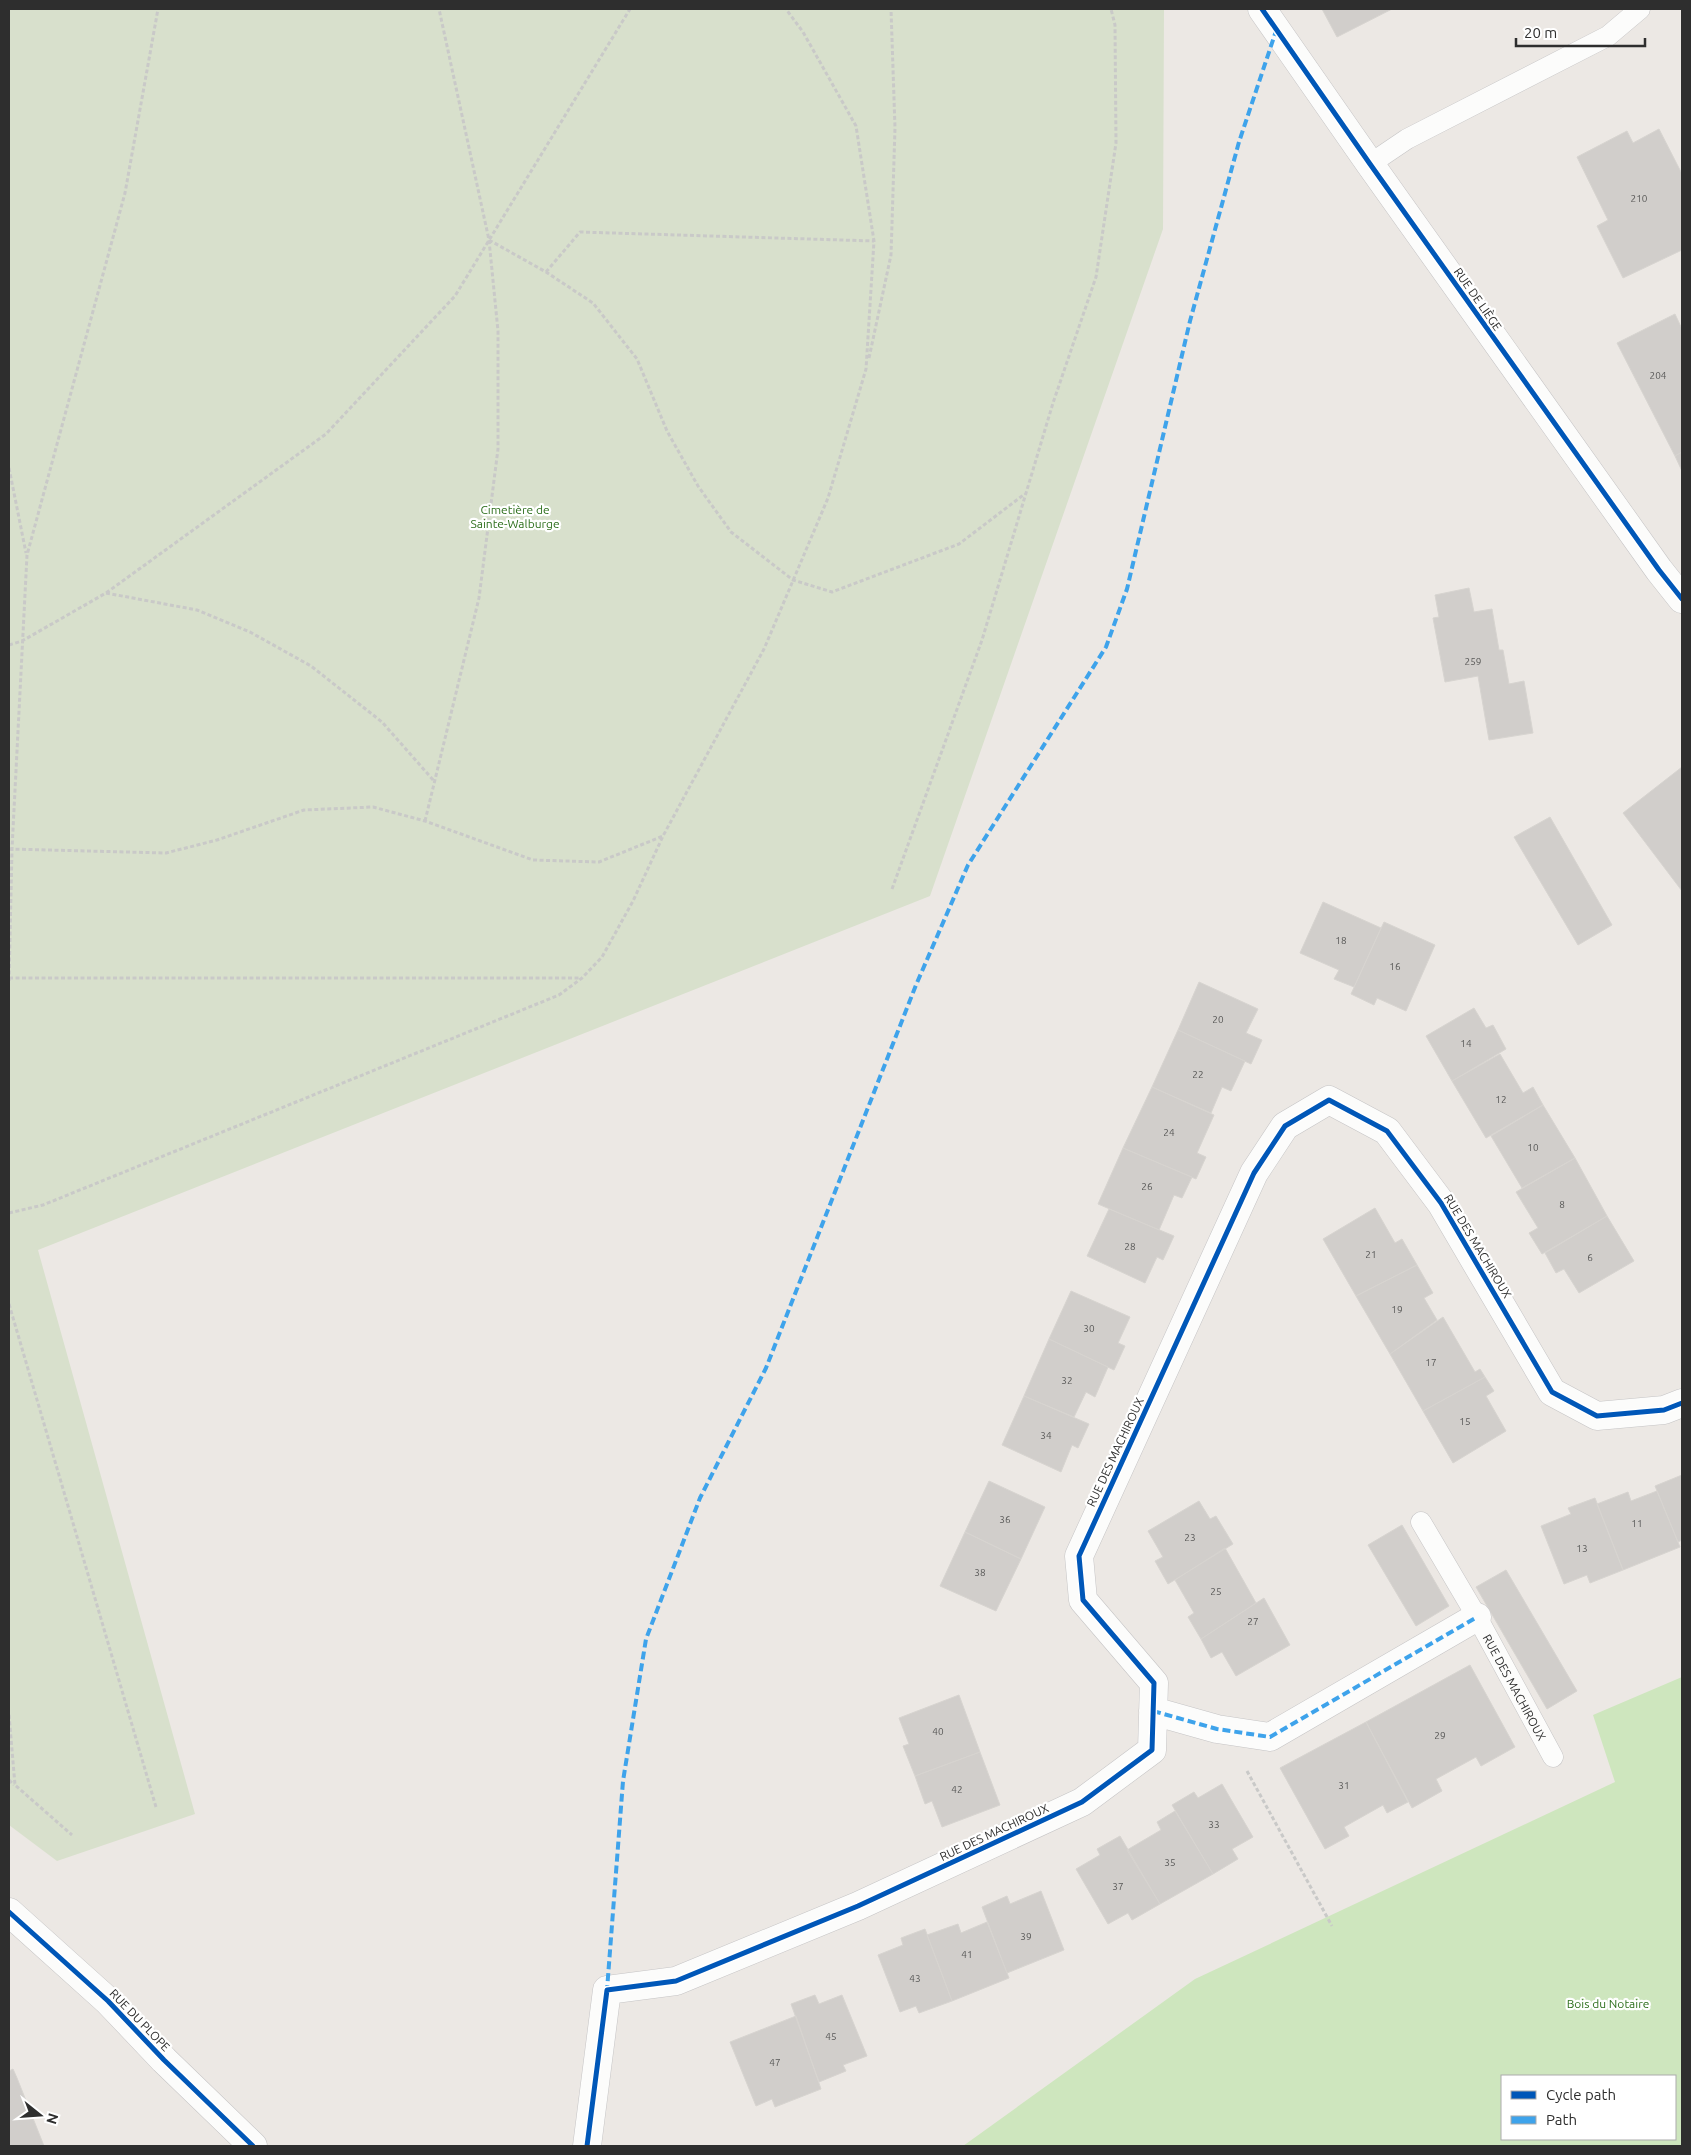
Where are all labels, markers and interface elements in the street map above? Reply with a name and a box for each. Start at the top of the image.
scale bar [1516,15,1645,47]
text: 20 m [1524,24,1557,41]
house number: 210 [1631,193,1648,204]
street label: RUE DE LIÈGE [1452,265,1505,333]
house number: 204 [1650,370,1667,381]
park label: Cimetière de Sainte-Walburge [470,503,560,530]
house number: 259 [1465,656,1481,667]
house number: 18 [1335,935,1347,946]
house number: 16 [1389,961,1401,972]
house number: 20 [1212,1014,1224,1025]
house number: 14 [1460,1038,1472,1049]
house number: 22 [1192,1069,1204,1080]
house number: 12 [1495,1094,1507,1105]
house number: 24 [1163,1127,1175,1138]
house number: 10 [1527,1142,1539,1153]
house number: 26 [1141,1181,1153,1192]
street label: RUE DES MACHIROUX [1442,1192,1514,1301]
house number: 8 [1559,1199,1565,1210]
house number: 28 [1124,1241,1136,1252]
house number: 21 [1365,1249,1377,1260]
house number: 6 [1587,1252,1593,1263]
house number: 19 [1391,1304,1403,1315]
house number: 30 [1083,1323,1095,1334]
house number: 17 [1425,1357,1437,1368]
house number: 32 [1061,1375,1073,1386]
street label: RUE DES MACHIROUX [1084,1395,1146,1509]
house number: 15 [1459,1416,1471,1427]
house number: 34 [1040,1430,1052,1441]
house number: 36 [999,1514,1011,1525]
house number: 11 [1631,1518,1643,1529]
house number: 23 [1184,1532,1196,1543]
house number: 13 [1576,1543,1588,1554]
house number: 38 [974,1567,986,1578]
house number: 25 [1210,1586,1222,1597]
house number: 27 [1247,1616,1259,1627]
street label: RUE DES MACHIROUX [1481,1632,1549,1743]
house number: 40 [932,1726,944,1737]
house number: 29 [1434,1730,1446,1741]
house number: 31 [1338,1780,1350,1791]
house number: 42 [951,1784,963,1795]
street label: RUE DES MACHIROUX [937,1801,1051,1863]
house number: 33 [1208,1819,1220,1830]
house number: 35 [1164,1857,1176,1868]
house number: 37 [1112,1881,1124,1892]
house number: 39 [1020,1931,1032,1942]
house number: 41 [961,1949,973,1960]
house number: 43 [909,1973,921,1984]
street label: RUE DU PLOPE [107,1986,173,2054]
park label: Bois du Notaire [1567,1997,1649,2010]
house number: 45 [825,2031,837,2042]
house number: 47 [769,2057,781,2068]
legend [1501,2075,1676,2140]
text: Cycle path [1546,2086,1616,2103]
north arrow [15,2090,65,2140]
text: N [43,2111,62,2126]
text: Path [1546,2111,1577,2128]

